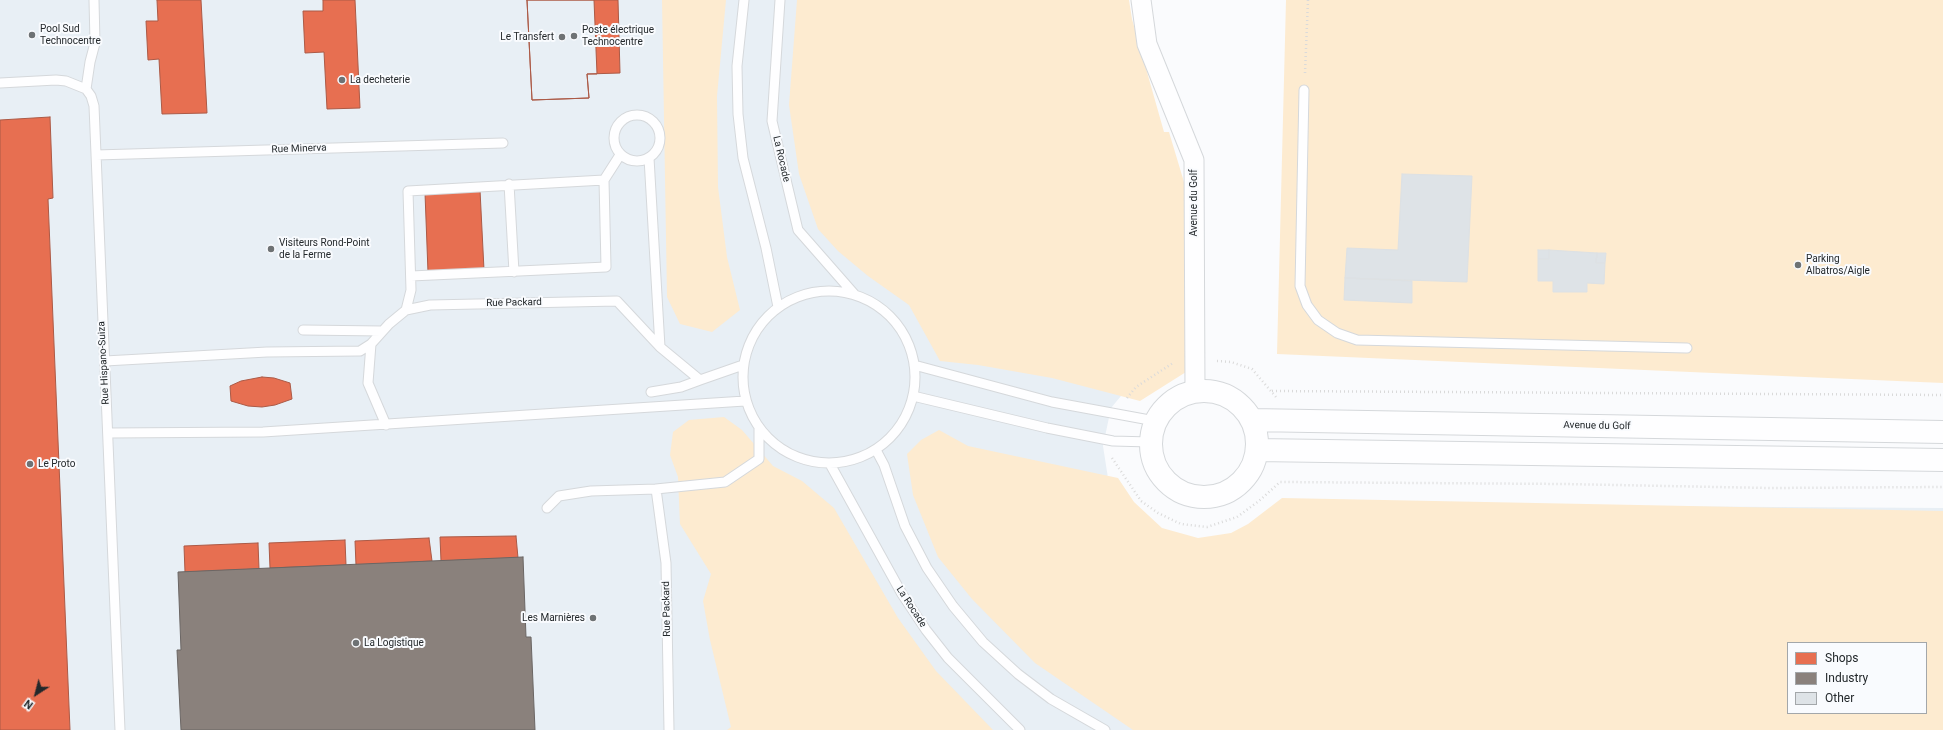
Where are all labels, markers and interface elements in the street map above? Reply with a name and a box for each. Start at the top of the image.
place label: Pool Sud Technocentre [40,23,101,46]
place label: Poste électrique Technocentre [582,24,654,48]
marker: Pool Sud Technocentre [27,30,37,40]
place label: Le Transfert [500,31,554,43]
marker: Poste électrique Technocentre [569,31,579,41]
marker: Le Transfert [557,32,567,42]
place label: La decheterie [350,74,410,86]
marker: La decheterie [337,75,347,85]
street label: La Rocade [770,135,792,183]
street label: Rue Minerva [271,142,327,156]
street label: Avenue du Golf [1188,169,1200,237]
place label: Visiteurs Rond-Point de la Ferme [279,237,369,260]
marker: Visiteurs Rond-Point de la Ferme [266,244,276,254]
place label: Parking Albatros/Aigle [1806,253,1870,276]
marker: Parking Albatros/Aigle [1793,260,1803,270]
street label: Rue Packard [486,297,542,309]
street label: Rue Hispano-Suiza [96,321,112,405]
street label: Avenue du Golf [1563,419,1631,433]
place label: Le Proto [38,458,75,470]
marker: Le Proto [25,459,35,469]
street label: Rue Packard [661,581,673,637]
street label: La Rocade [893,584,929,630]
place label: Les Marnières [522,612,585,624]
marker: Les Marnières [588,613,598,623]
place label: La Logistique [364,637,424,649]
marker: La Logistique [351,638,361,648]
legend [1787,642,1927,714]
text: Shops [1825,651,1859,665]
text: Industry [1825,671,1868,685]
north arrow [16,674,56,714]
text: Other [1825,691,1854,705]
text: N [22,697,36,712]

